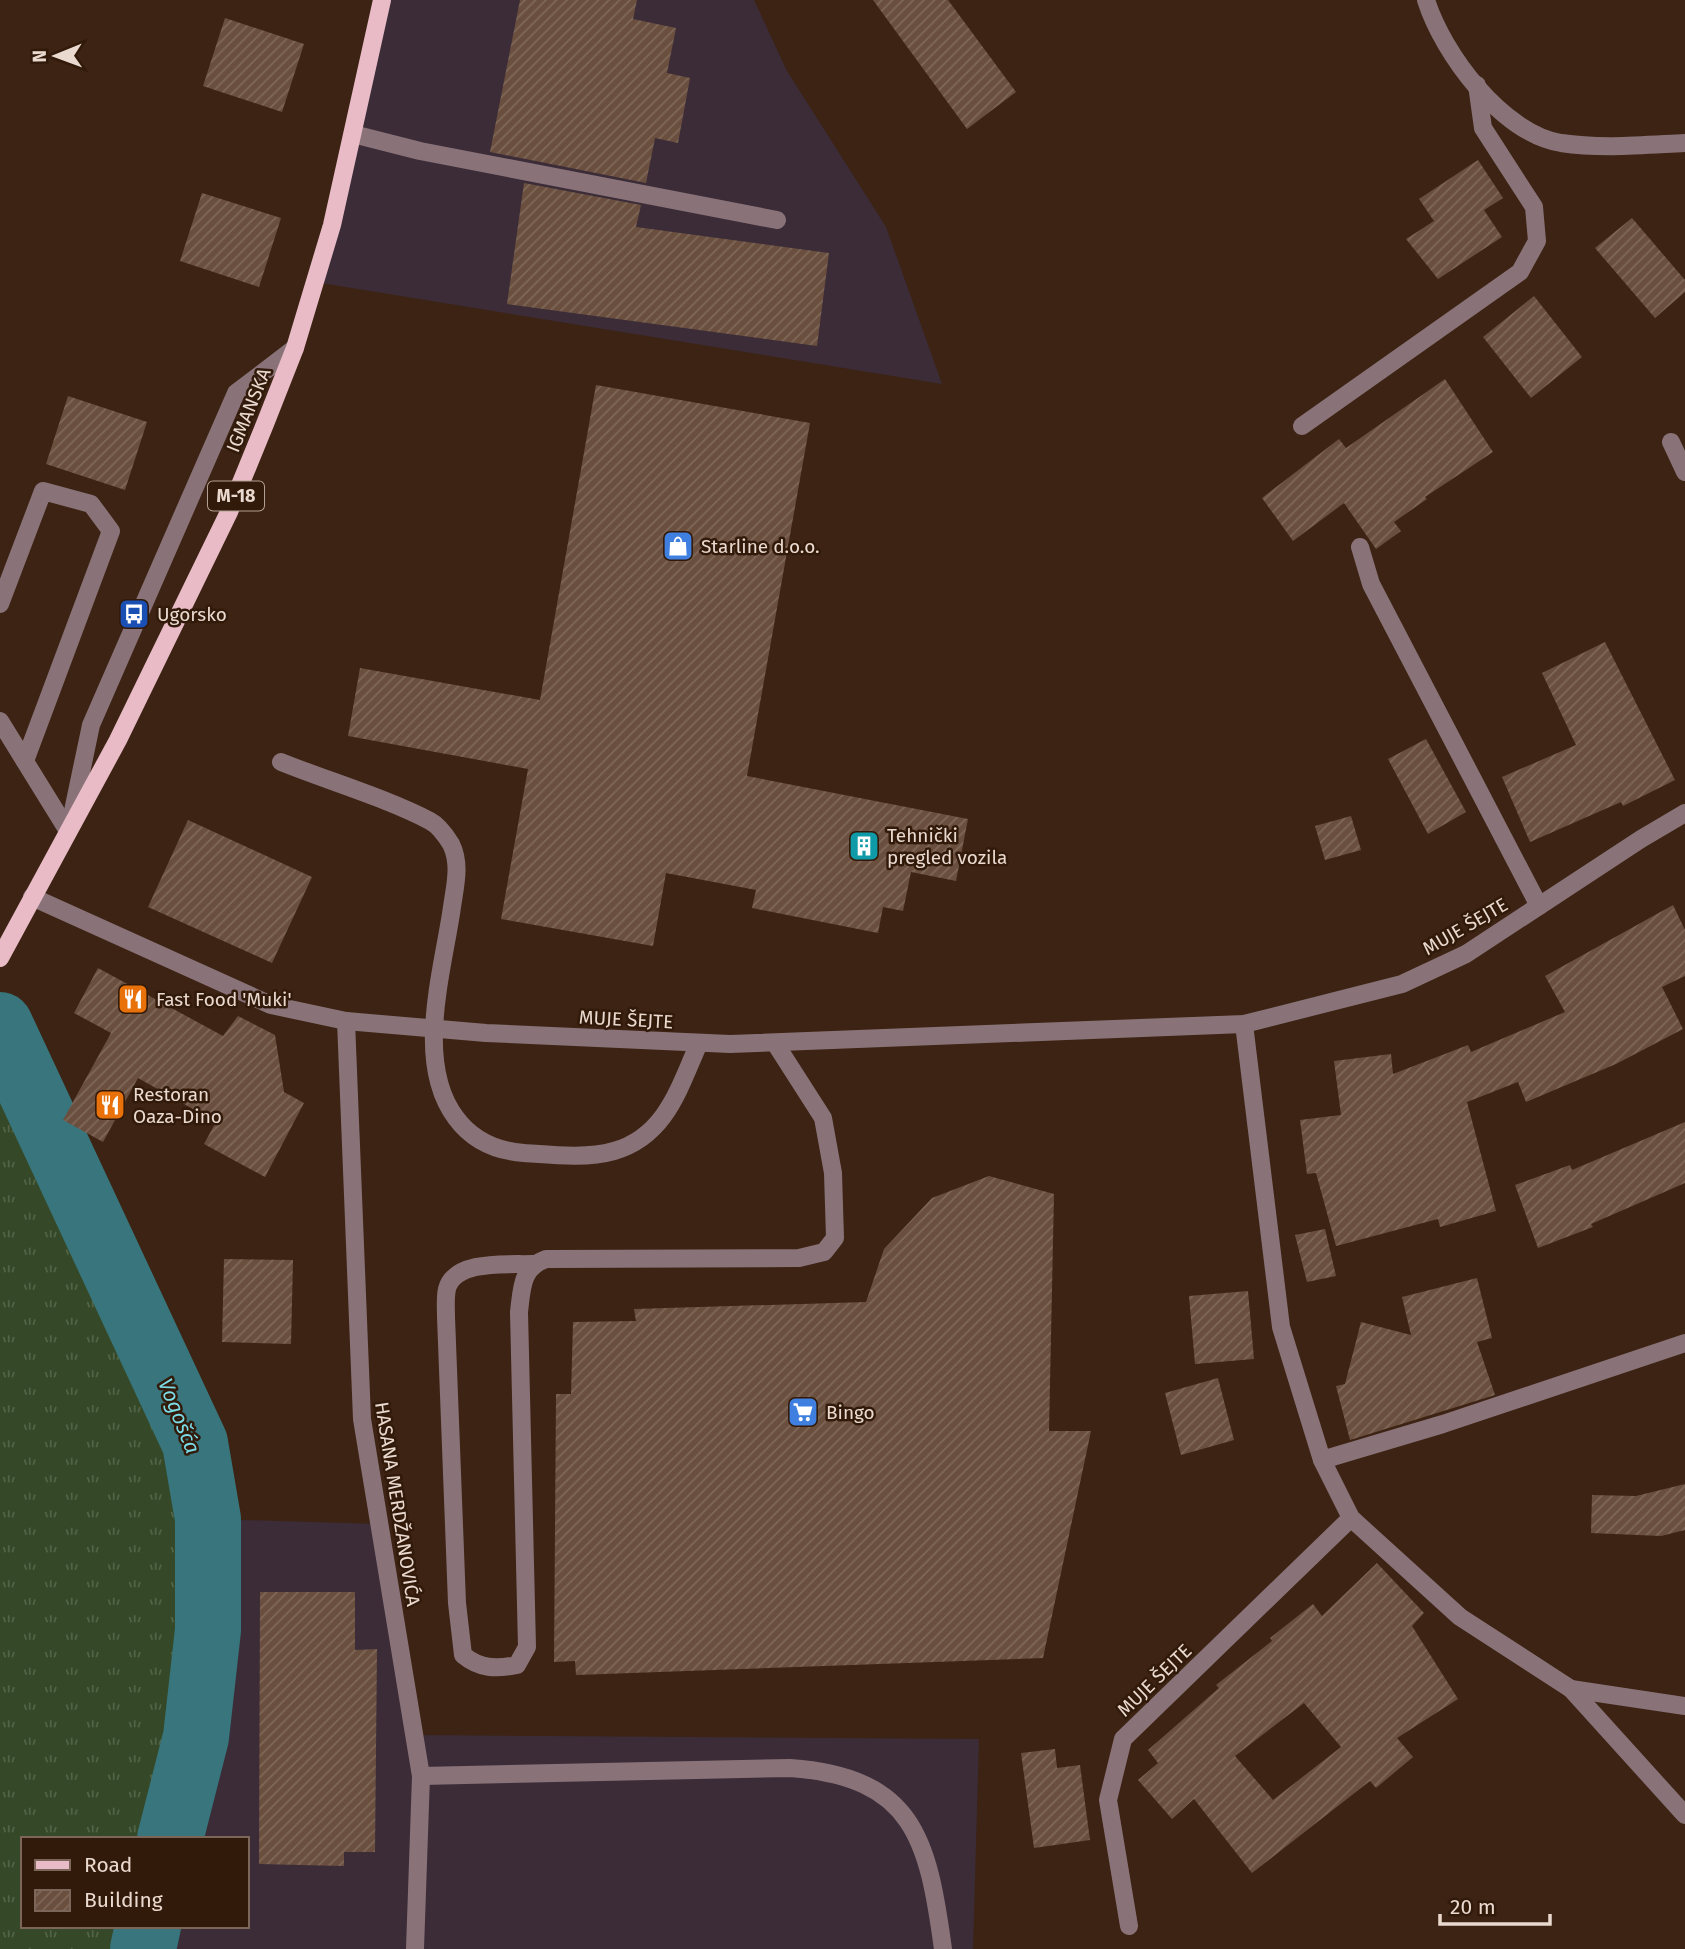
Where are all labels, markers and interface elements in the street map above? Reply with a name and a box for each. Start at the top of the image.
north arrow [21,21,91,91]
text: N [28,50,51,63]
street label: IGMANSKA [221,365,276,456]
road number: M-18 [208,482,264,510]
shop icon: Starline d.o.o. [661,529,695,563]
place label: Starline d.o.o. [701,535,820,558]
bus stop icon: Ugorsko [117,597,151,631]
place label: Ugorsko [157,603,227,626]
place label: Tehnički pregled vozila [887,824,1007,869]
building icon: Tehnički pregled vozila [847,829,881,863]
street label: MUJE ŠEJTE [1419,893,1512,960]
restaurant icon: Fast Food 'Muki' [116,982,150,1016]
place label: Fast Food 'Muki' [156,988,292,1011]
street label: MUJE ŠEJTE [578,1006,674,1033]
place label: Restoran Oaza-Dino [133,1083,222,1128]
restaurant icon: Restoran Oaza-Dino [93,1088,127,1122]
water label: Vogošća [152,1375,206,1457]
supermarket icon: Bingo [786,1395,820,1429]
street label: HASANA MERDŽANOVIĆA [370,1400,425,1608]
place label: Bingo [826,1401,875,1424]
street label: MUJE ŠEJTE [1112,1639,1196,1721]
legend [21,1837,248,1928]
text: Road [84,1852,132,1878]
scale bar [1440,1882,1550,1926]
text: Building [84,1887,163,1913]
text: 20 m [1450,1894,1496,1920]

